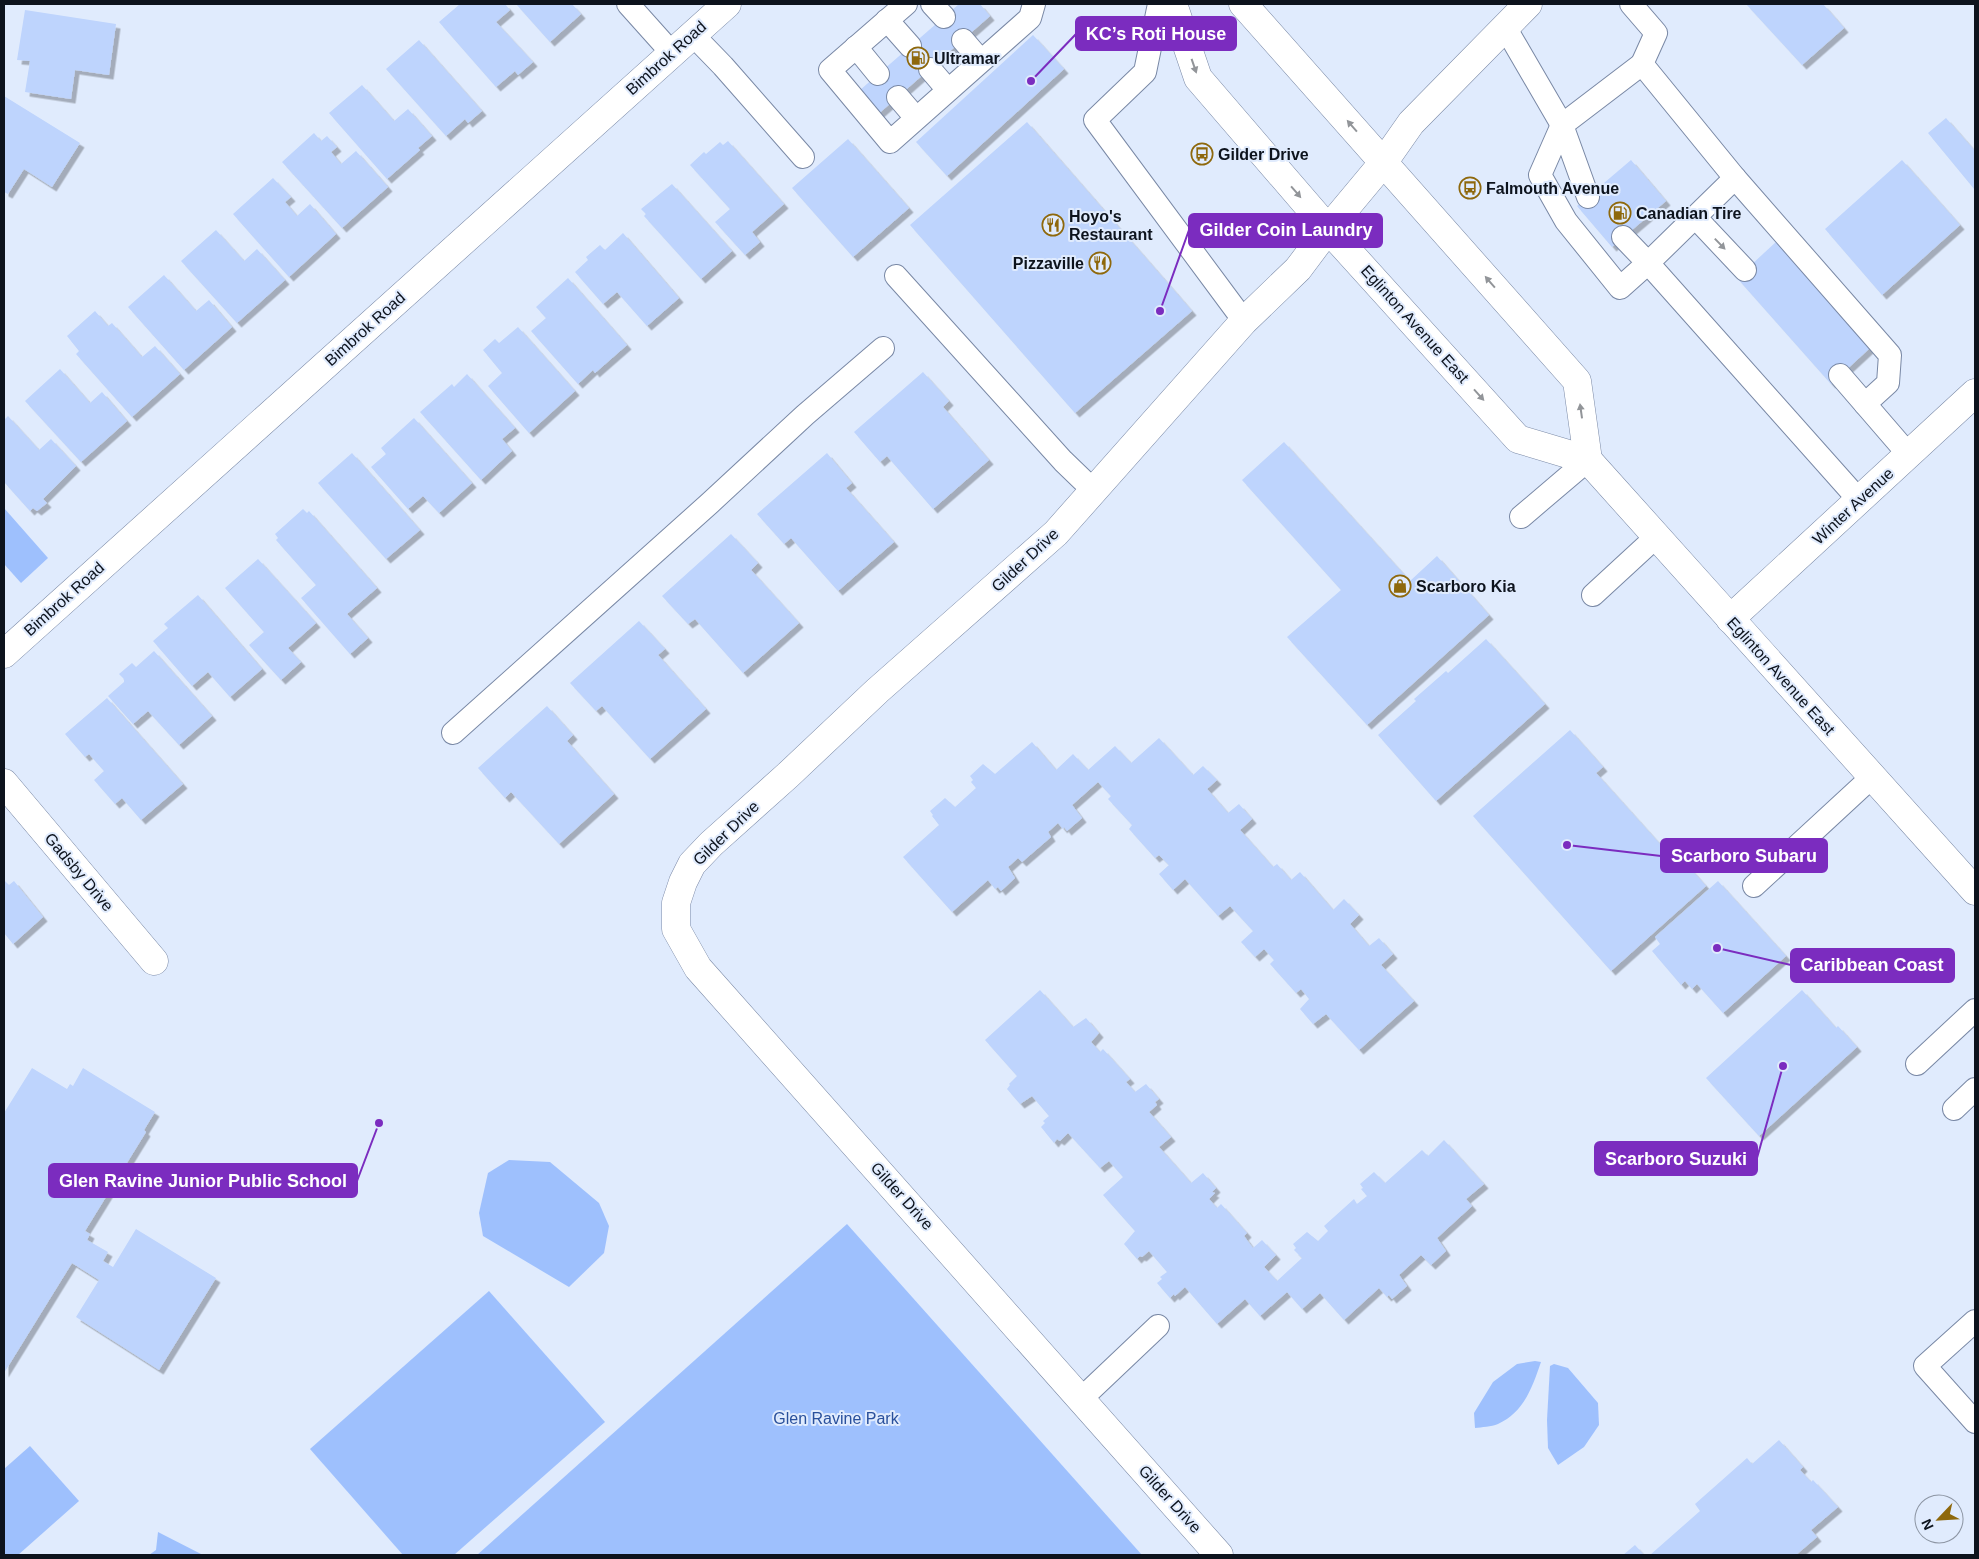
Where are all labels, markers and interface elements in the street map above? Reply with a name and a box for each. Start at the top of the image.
callout: KC’s Roti House [1076,17,1236,50]
street label: Bimbrok Road [623,18,709,98]
text: KC’s Roti House [1086,24,1226,44]
fuel station icon: Ultramar [906,46,930,70]
place label: Ultramar [934,50,1000,67]
one-way arrow [1191,59,1198,74]
one-way arrow [1346,120,1357,133]
bus stop icon: Gilder Drive [1190,142,1214,166]
place label: Gilder Drive [1218,146,1309,163]
bus stop icon: Falmouth Avenue [1458,176,1482,200]
place label: Falmouth Avenue [1486,180,1619,197]
one-way arrow [1290,185,1302,197]
fuel station icon: Canadian Tire [1608,201,1632,225]
place label: Canadian Tire [1636,205,1742,222]
place label: Hoyo's Restaurant [1069,208,1153,243]
restaurant icon: Hoyo's Restaurant [1041,213,1065,237]
callout: Gilder Coin Laundry [1189,214,1382,247]
text: Gilder Coin Laundry [1199,220,1373,240]
one-way arrow [1714,238,1726,250]
restaurant icon: Pizzaville [1088,251,1112,275]
place label: Pizzaville [1013,255,1084,272]
street label: Eglinton Avenue East [1358,262,1472,387]
one-way arrow [1484,276,1495,289]
street label: Bimbrok Road [322,289,408,369]
one-way arrow [1473,388,1485,400]
one-way arrow [1577,403,1585,419]
street label: Winter Avenue [1809,464,1897,548]
street label: Gilder Drive [988,525,1062,595]
street label: Bimbrok Road [21,559,107,639]
shop icon: Scarboro Kia [1388,574,1412,598]
place label: Scarboro Kia [1416,578,1516,595]
street label: Eglinton Avenue East [1724,614,1838,739]
street label: Gilder Drive [690,797,762,868]
street label: Gadsby Drive [41,829,117,915]
callout: Scarboro Subaru [1661,839,1827,872]
text: Scarboro Subaru [1671,846,1817,866]
callout: Caribbean Coast [1791,949,1954,982]
text: Caribbean Coast [1800,955,1944,975]
callout: Scarboro Suzuki [1595,1142,1757,1175]
text: Scarboro Suzuki [1605,1149,1747,1169]
street label: Gilder Drive [867,1159,937,1233]
callout: Glen Ravine Junior Public School [49,1164,357,1197]
text: Glen Ravine Junior Public School [59,1171,347,1191]
park label: Glen Ravine Park [773,1410,900,1427]
street label: Gilder Drive [1135,1462,1205,1536]
north arrow [1914,1494,1964,1544]
text: N [1918,1517,1937,1532]

